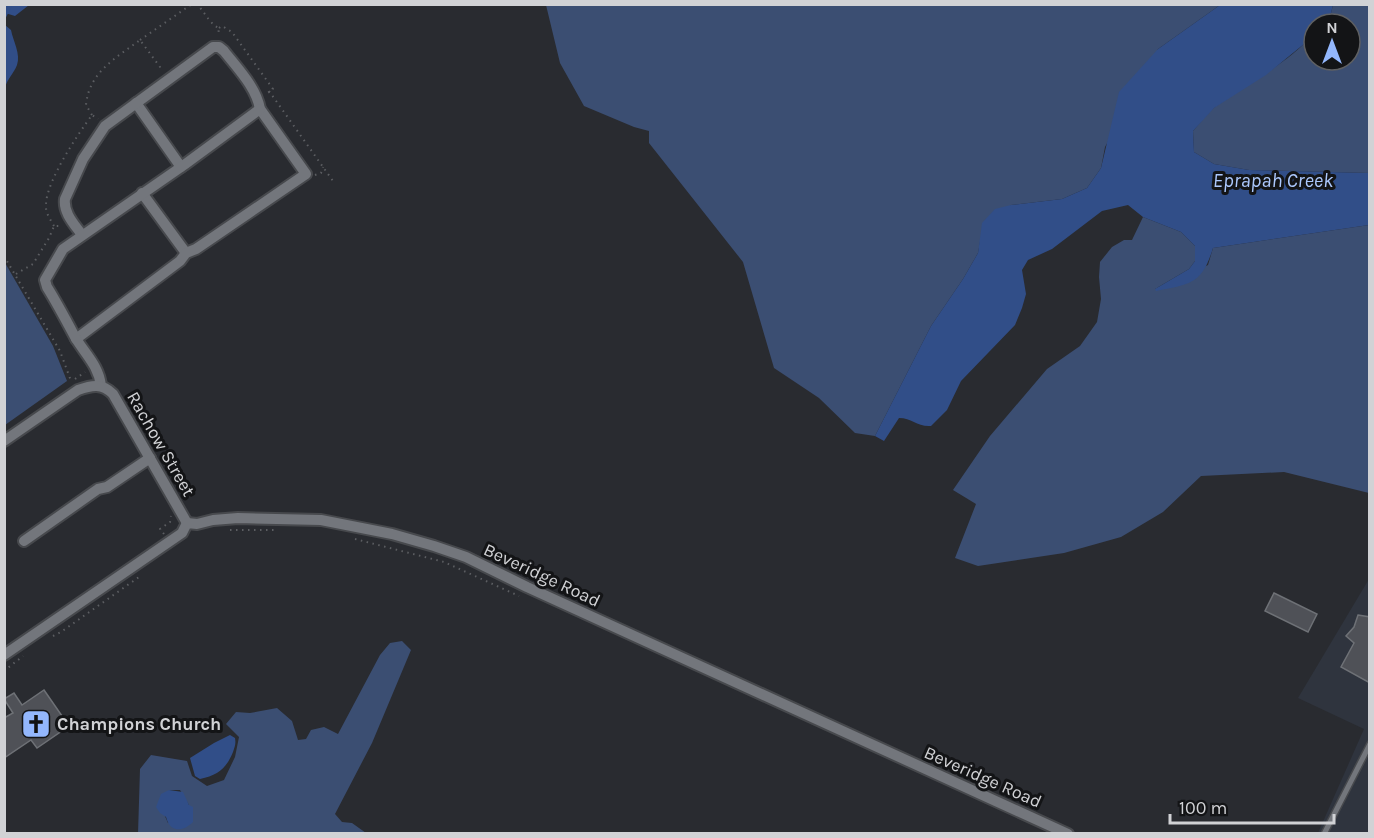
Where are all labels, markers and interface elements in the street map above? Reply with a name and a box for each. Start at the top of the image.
north arrow [1302,12,1362,72]
text: N [1326,18,1338,37]
water label: Eprapah Creek [1213,169,1334,192]
street label: Rachow Street [122,388,200,501]
street label: Beveridge Road [480,538,604,612]
church icon: Champions Church [20,708,52,740]
place label: Champions Church [57,713,221,735]
street label: Beveridge Road [921,741,1045,813]
scale bar [1170,787,1334,825]
text: 100 m [1179,797,1227,819]

